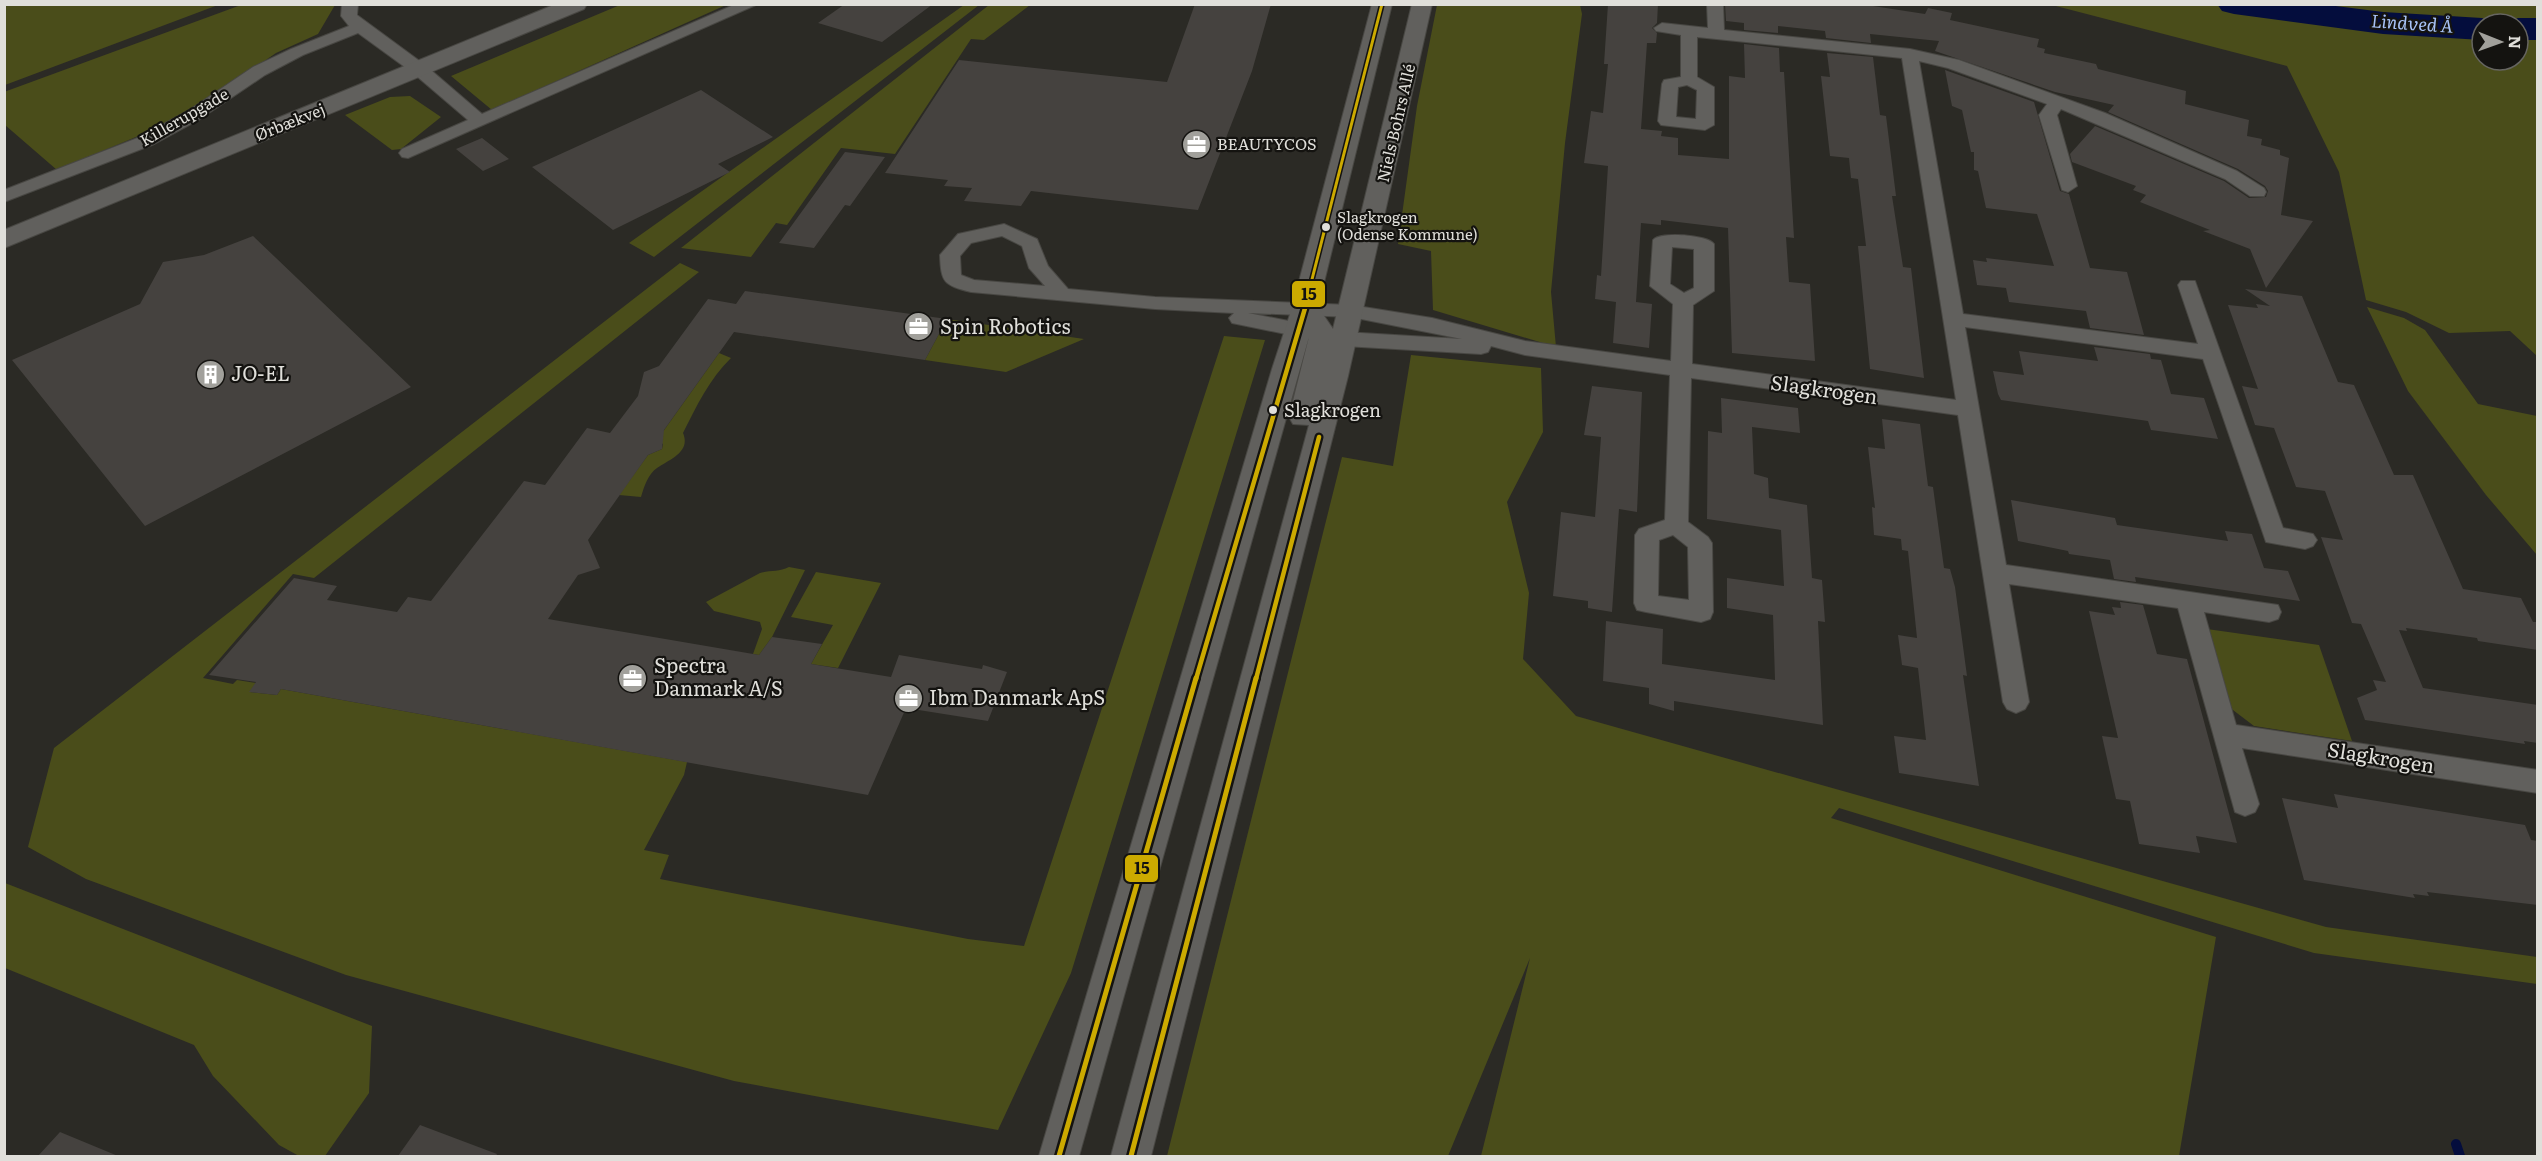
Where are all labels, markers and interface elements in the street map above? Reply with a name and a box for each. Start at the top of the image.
water label: Lindved Å [2370,6,2455,39]
north arrow [2470,12,2530,72]
text: N [2504,35,2528,49]
street label: Niels Bohrs Allé [1370,61,1420,184]
street label: Killerupgade [135,81,232,151]
street label: Ørbækvej [251,96,328,146]
office icon: BEAUTYCOS [1180,128,1212,160]
place label: BEAUTYCOS [1217,131,1317,155]
place label: Slagkrogen (Odense Kommune) [1337,205,1478,245]
marker: Slagkrogen (Odense Kommune) [1320,221,1332,233]
line badge: 15 [1291,280,1326,308]
text: 15 [1301,281,1317,305]
place label: Spin Robotics [940,310,1071,340]
office icon: Spin Robotics [903,311,935,343]
place label: JO-EL [231,357,290,387]
building icon: JO-EL [194,358,226,390]
street label: Slagkrogen [1769,366,1880,410]
place label: Slagkrogen [1284,396,1381,423]
marker: Slagkrogen [1267,404,1279,416]
place label: Spectra Danmark A/S [654,649,783,702]
office icon: Spectra Danmark A/S [617,662,649,694]
place label: Ibm Danmark ApS [929,681,1105,711]
office icon: Ibm Danmark ApS [892,682,924,714]
street label: Slagkrogen [2326,733,2437,779]
line badge: 15 [1124,854,1159,883]
text: 15 [1134,855,1150,879]

